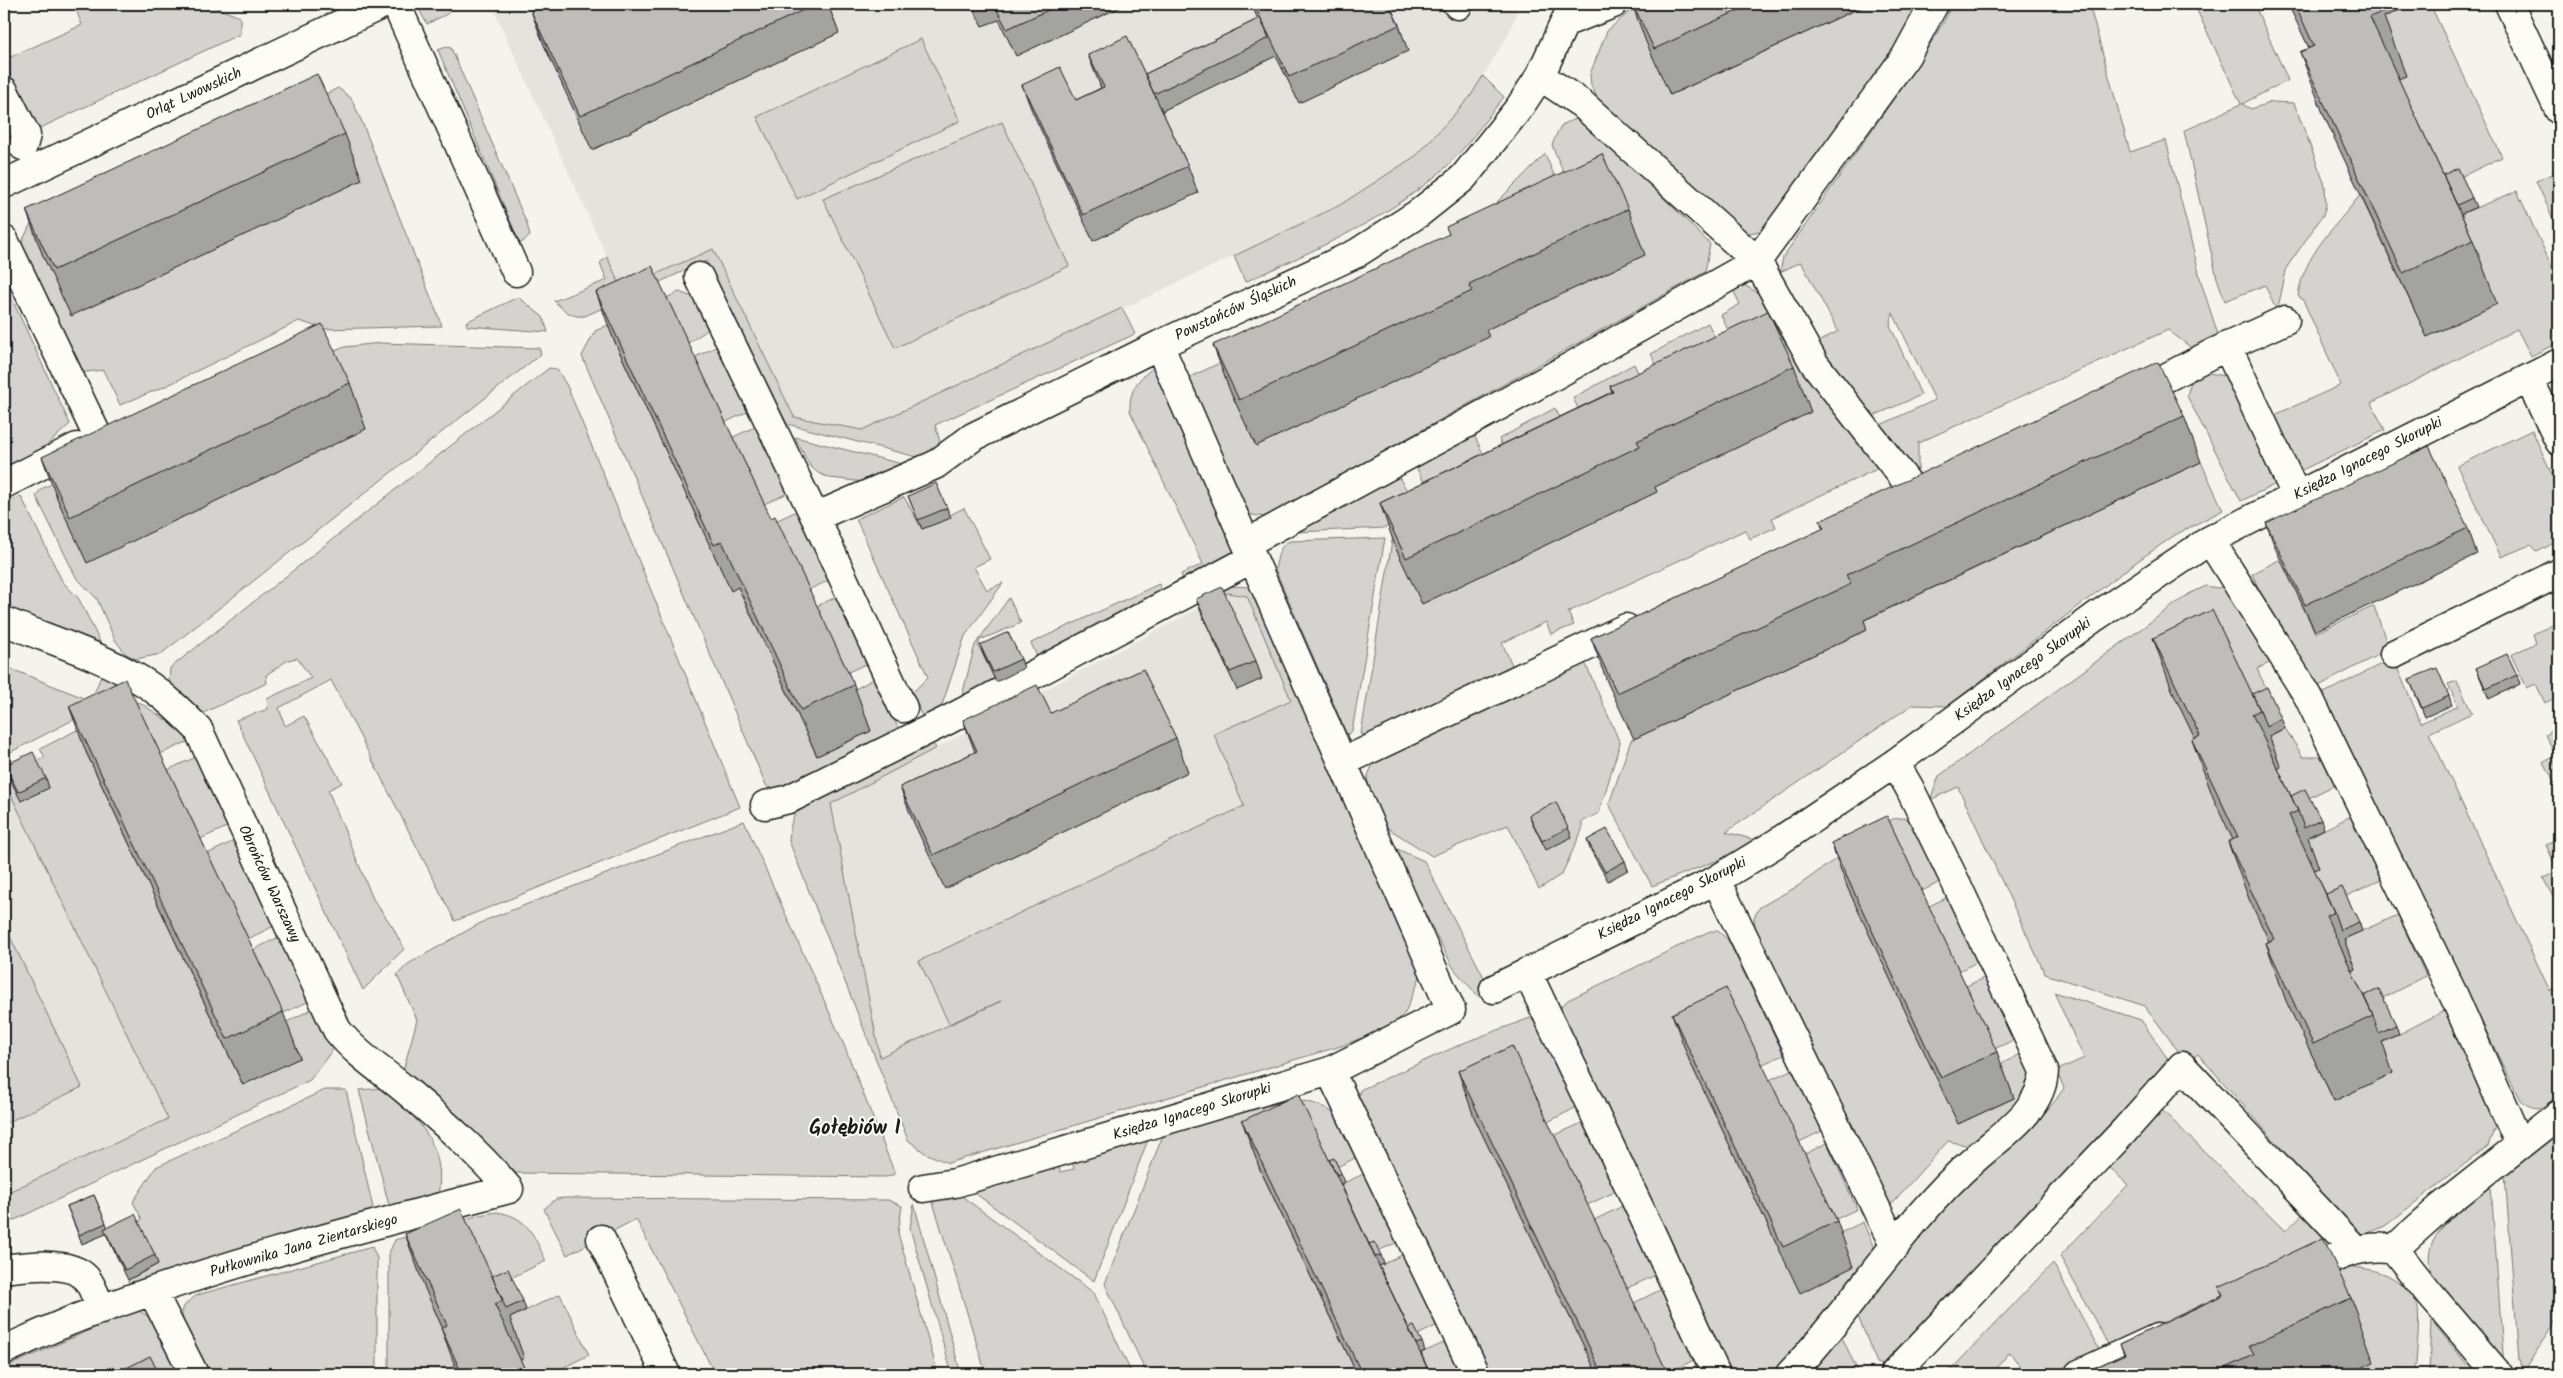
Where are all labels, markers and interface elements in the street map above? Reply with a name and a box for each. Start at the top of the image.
street label: Orląt Lwowskich [142,61,246,127]
street label: Powstańców Śląskich [1171,270,1301,348]
street label: Księdza Ignacego Skorupki [2289,410,2448,507]
street label: Księdza Ignacego Skorupki [1949,611,2098,728]
street label: Obrońców Warszawy [231,821,307,948]
street label: Księdza Ignacego Skorupki [1593,850,1752,947]
street label: Księdza Ignacego Skorupki [1110,1076,1276,1148]
district label: Gołębiów I [809,1113,901,1145]
street label: Pułkownika Jana Zientarskiego [207,1208,401,1284]

